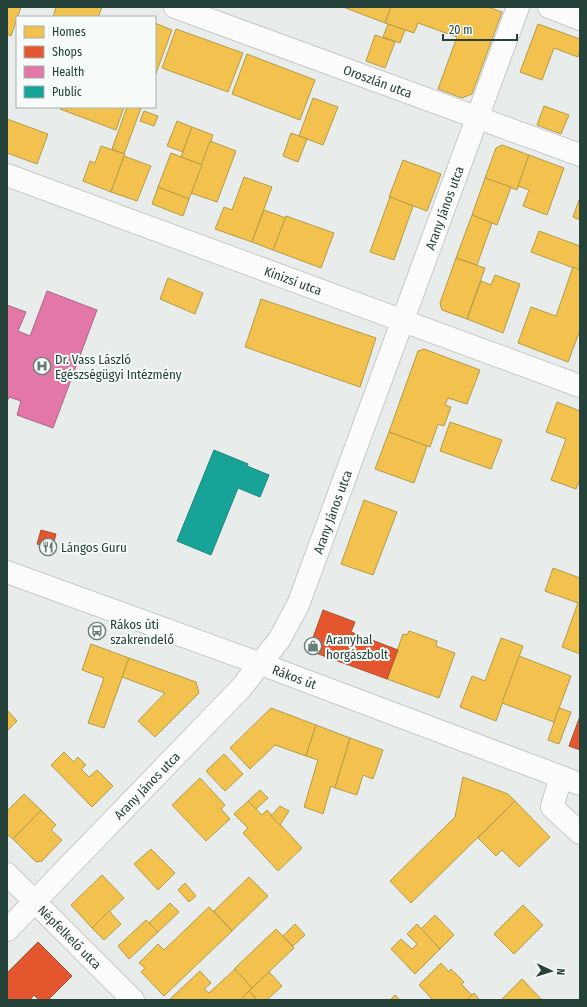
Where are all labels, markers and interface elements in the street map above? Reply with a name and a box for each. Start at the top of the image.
legend [16,16,156,108]
scale bar [443,16,517,42]
text: 20 m [449,23,473,37]
text: Homes [52,25,86,39]
text: Shops [52,45,82,59]
street label: Oroszlán utca [341,62,414,101]
text: Health [52,65,84,79]
text: Public [52,85,82,99]
street label: Arany János utca [422,164,467,252]
street label: Kinizsi utca [262,263,324,298]
place label: Dr. Vass László Egészségügyi Intézmény [55,352,182,382]
hospital icon: Dr. Vass László Egészségügyi Intézmény [32,356,52,376]
street label: Arany János utca [311,468,355,556]
restaurant icon: Lángos Guru [38,537,58,557]
place label: Lángos Guru [61,540,127,555]
place label: Rákos úti szakrendelő [110,617,174,647]
bus stop icon: Rákos úti szakrendelő [87,621,107,641]
place label: Aranyhal horgászbolt [326,632,389,662]
shop icon: Aranyhal horgászbolt [303,636,323,656]
street label: Rákos út [270,662,319,692]
street label: Arany János utca [111,749,183,823]
street label: Népfelkelő utca [35,903,104,972]
north arrow [531,951,571,991]
text: N [554,968,567,975]

